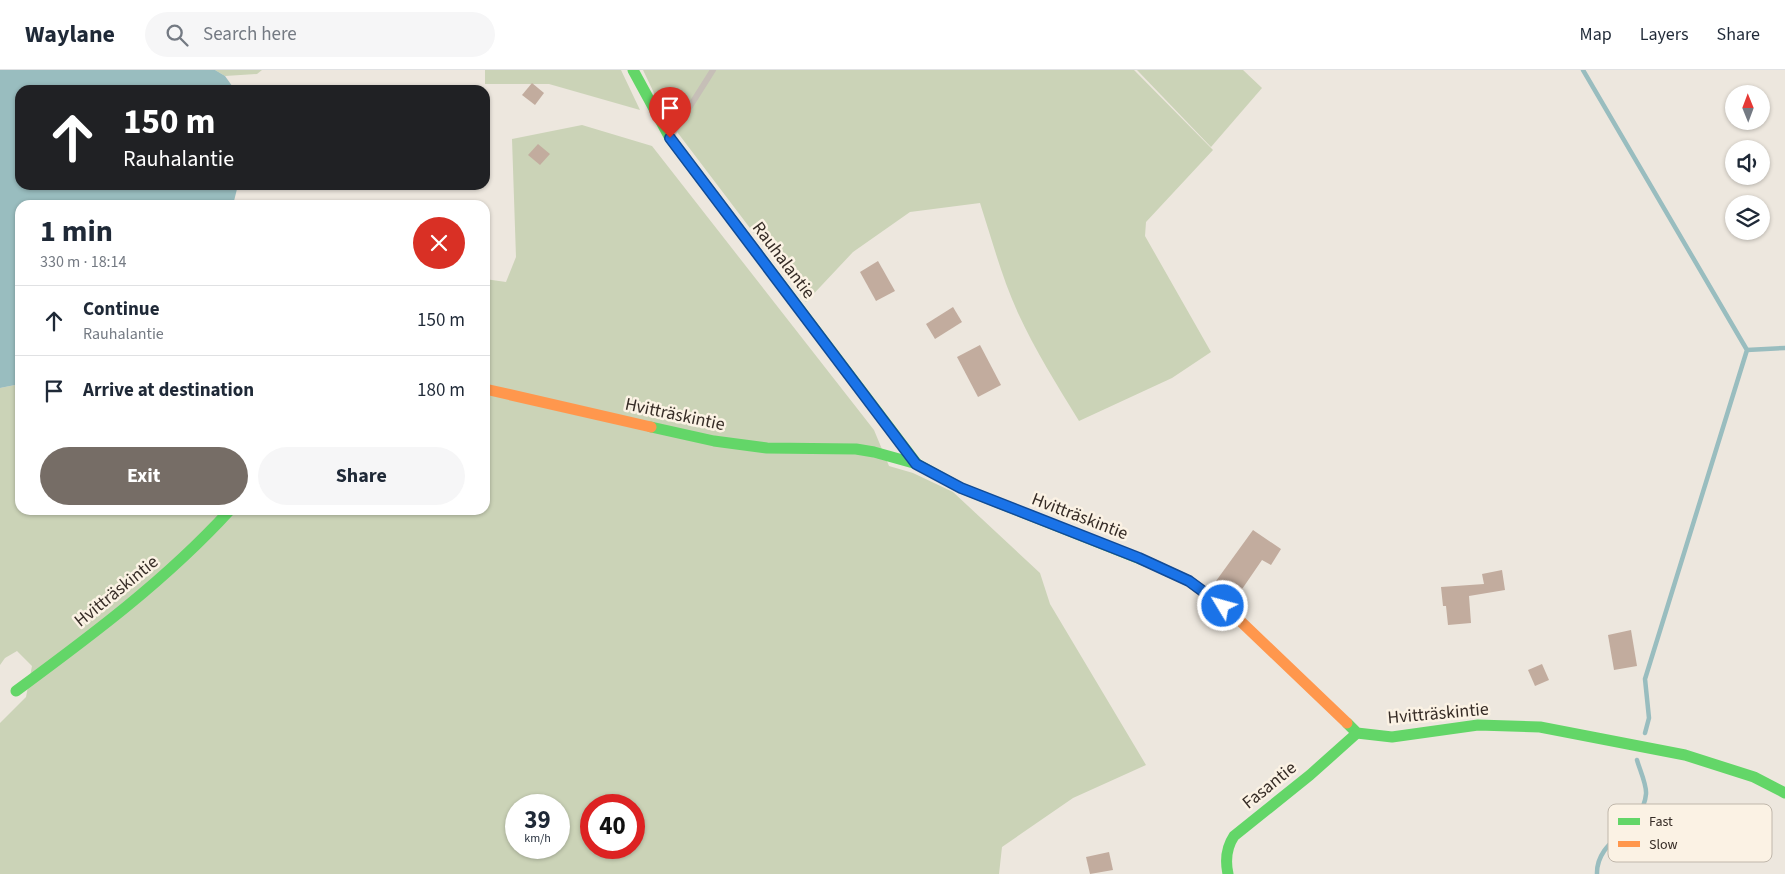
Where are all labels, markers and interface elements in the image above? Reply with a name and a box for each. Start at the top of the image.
search box [145,12,495,57]
text: Waylane [25,17,115,52]
icon: search [163,21,191,49]
text: Search here [203,21,297,48]
text: Map [1580,22,1612,47]
text: Layers [1640,22,1689,47]
text: Share [1717,22,1760,47]
north arrow [1725,85,1770,130]
map controls [1725,85,1770,240]
pin [649,87,691,138]
icon: arrive [656,94,684,122]
text: 150 m [123,97,215,147]
icon: ahead [40,105,105,170]
button: sound [1725,140,1770,185]
text: Rauhalantie [123,143,234,175]
button: layers [1725,195,1770,240]
text: 1 min [40,210,113,253]
street label: Rauhalantie [746,216,821,304]
button: close [413,217,465,269]
text: 330 m · 18:14 [40,251,127,273]
text: Continue [83,296,160,323]
icon: ahead [40,307,68,335]
text: 150 m [417,307,465,334]
text: Rauhalantie [83,323,164,345]
icon: arrive [40,377,68,405]
text: Arrive at destination [83,377,254,404]
text: 180 m [417,377,465,404]
street label: Hvitträskintie [623,392,727,437]
button: Exit [40,447,248,505]
button: Share [258,447,465,505]
street label: Hvitträskintie [1028,487,1132,546]
street label: Hvitträskintie [69,550,164,633]
position arrow [1196,579,1248,631]
street label: Hvitträskintie [1386,697,1490,730]
street label: Fasantie [1237,756,1302,815]
speed limit sign: 40 [580,794,645,859]
text: 39 [524,802,551,838]
legend [1608,804,1772,862]
text: Fast [1649,812,1673,832]
text: km/h [524,830,551,847]
text: Slow [1649,835,1678,855]

